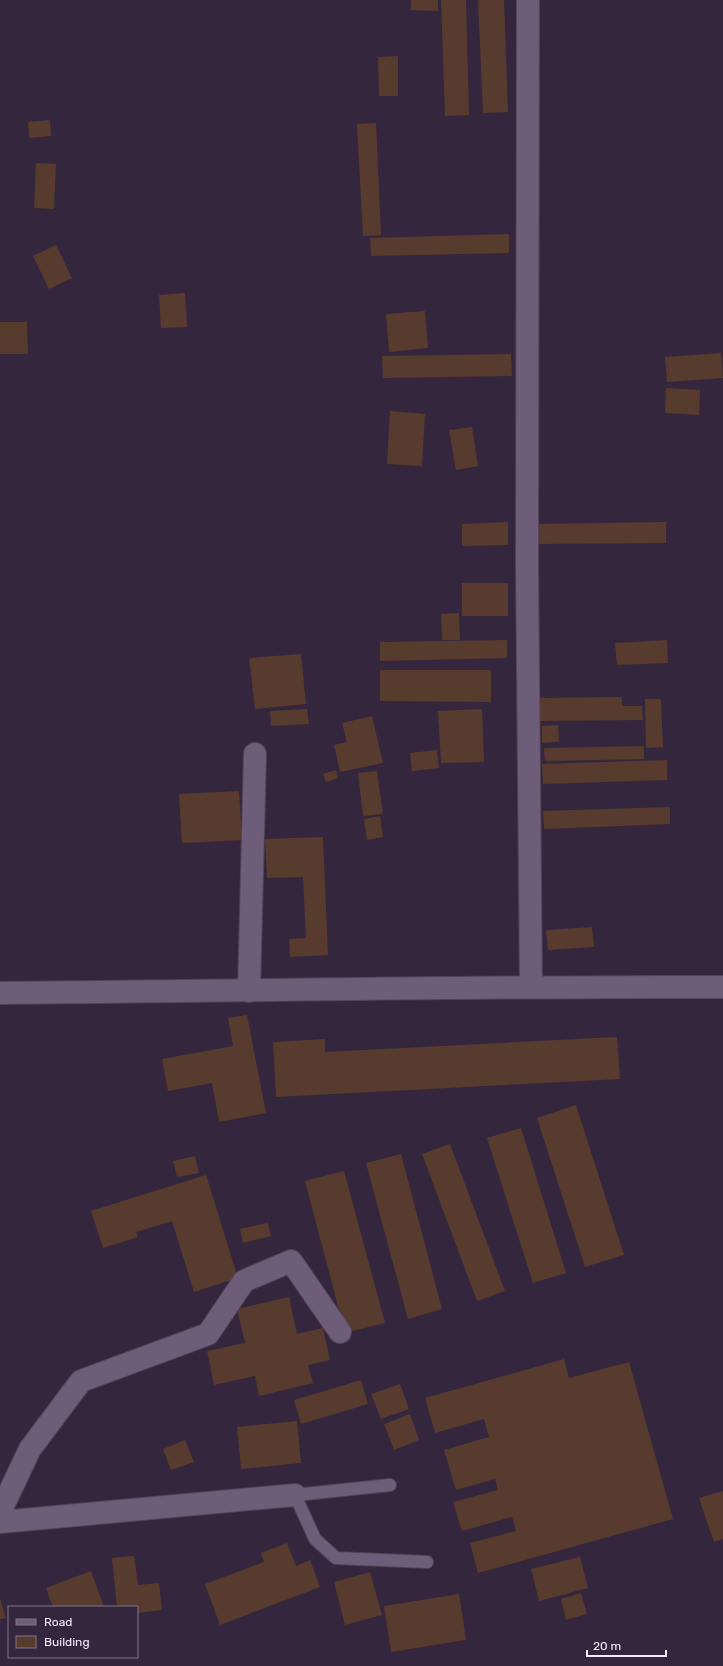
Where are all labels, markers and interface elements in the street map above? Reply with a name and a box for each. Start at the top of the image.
legend [8,1606,138,1658]
text: Road [44,1615,72,1629]
scale bar [587,1632,666,1658]
text: Building [44,1635,90,1649]
text: 20 m [593,1639,621,1653]

